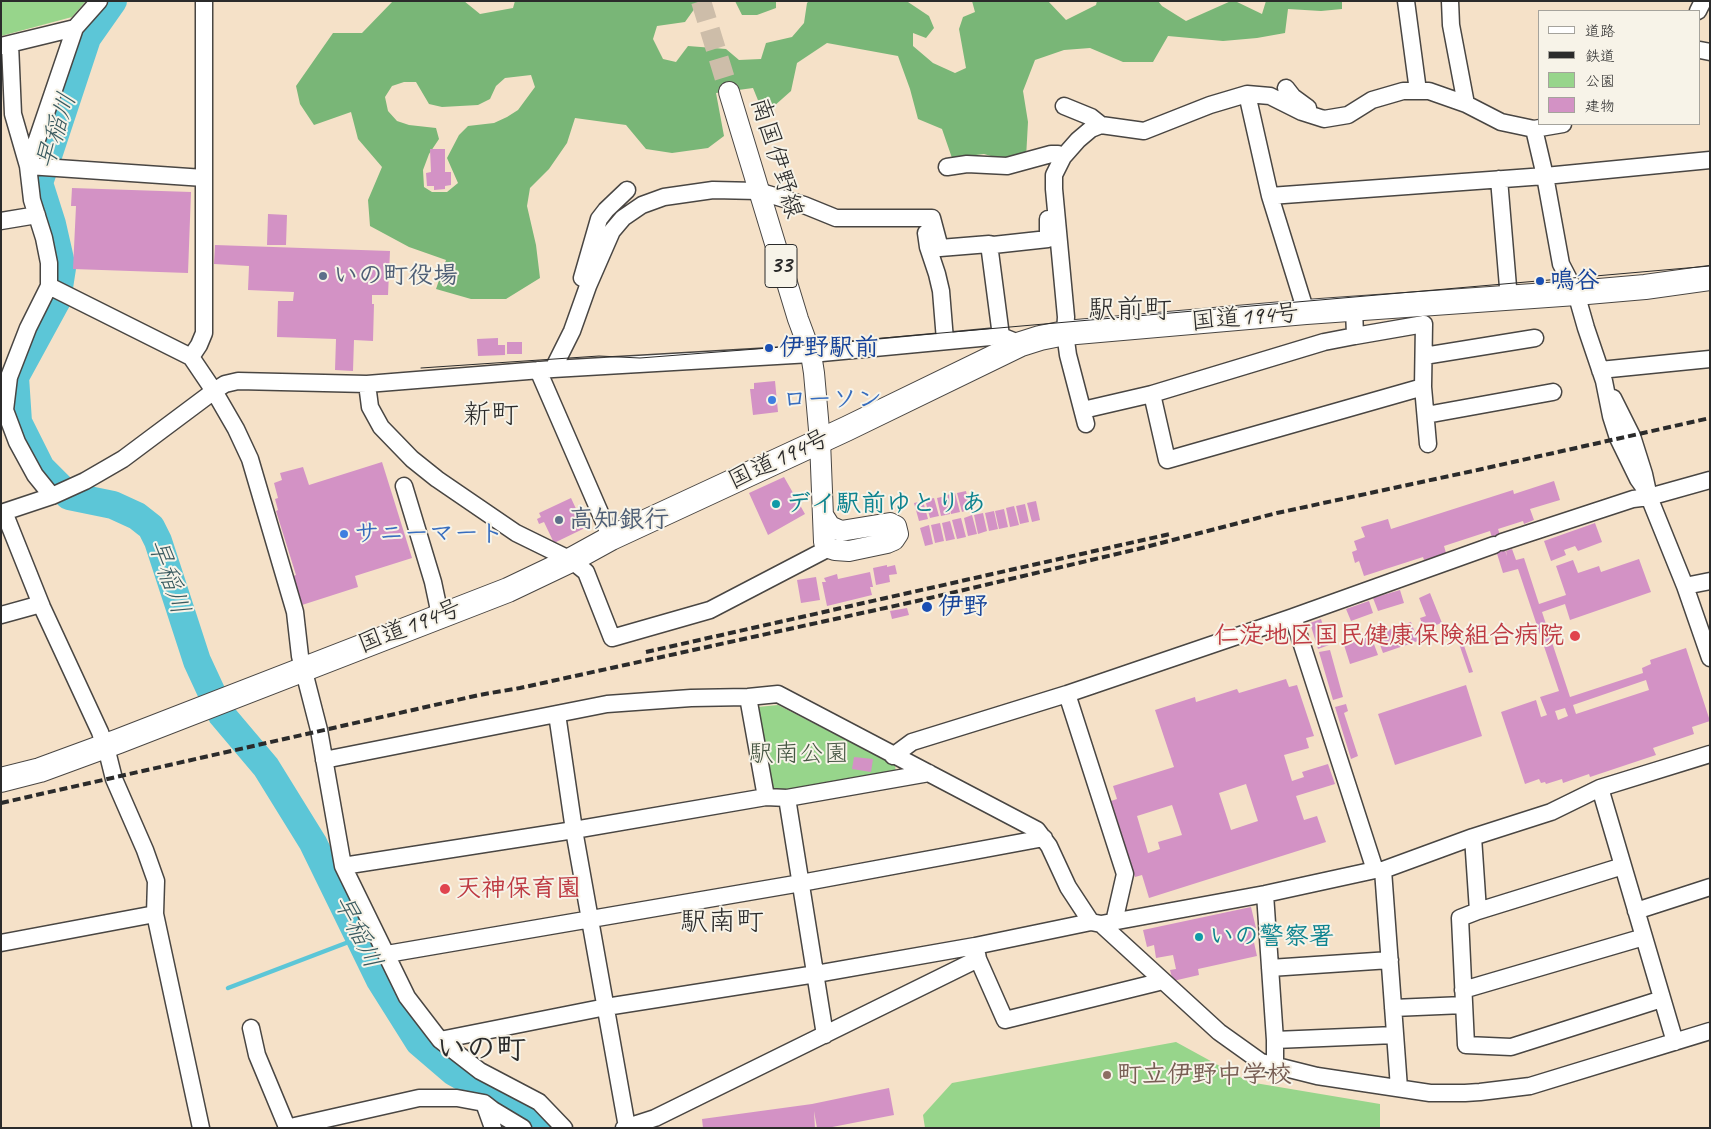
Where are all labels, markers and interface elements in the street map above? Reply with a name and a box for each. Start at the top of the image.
legend [1538,10,1701,125]
text: 道路 [1585,22,1615,41]
text: 鉄道 [1585,47,1615,66]
text: 公園 [1585,72,1615,91]
water label: 早稲川 [30,89,84,173]
street label: 南国伊野線 [743,94,809,222]
text: 建物 [1585,97,1615,116]
road number: 33 [765,245,797,288]
place label: いの町役場 [333,261,458,291]
place label: 鳴谷 [1550,266,1600,296]
marker: いの町役場 [317,270,329,282]
marker: 鳴谷 [1534,275,1546,287]
district label: 駅前町 [1088,294,1172,328]
street label: 国道194号 [1190,298,1300,338]
place label: 伊野駅前 [779,333,879,363]
marker: 伊野駅前 [763,342,775,354]
place label: ローソン [782,385,882,415]
marker: ローソン [766,394,778,406]
district label: 新町 [463,399,519,433]
street label: 国道194号 [723,423,835,497]
place label: デイ駅前ゆとりあ [786,489,986,519]
marker: デイ駅前ゆとりあ [770,498,782,510]
place label: 高知銀行 [569,505,669,535]
marker: 高知銀行 [553,514,565,526]
place label: サニーマート [354,519,504,549]
marker: サニーマート [338,528,350,540]
water label: 早稲川 [141,535,195,619]
place label: 伊野 [938,592,988,622]
street label: 国道194号 [354,594,466,660]
marker: 伊野 [920,600,934,614]
place label: 仁淀地区国民健康保険組合病院 [1214,621,1564,651]
marker: 仁淀地区国民健康保険組合病院 [1568,629,1582,643]
park label: 駅南公園 [749,739,849,769]
place label: 天神保育園 [456,874,581,904]
marker: 天神保育園 [438,882,452,896]
water label: 早稲川 [326,890,388,974]
district label: 駅南町 [680,906,764,940]
place label: いの警察署 [1209,922,1334,952]
marker: いの警察署 [1193,931,1205,943]
district label: いの町 [436,1032,526,1068]
place label: 町立伊野中学校 [1117,1060,1292,1090]
marker: 町立伊野中学校 [1101,1069,1113,1081]

